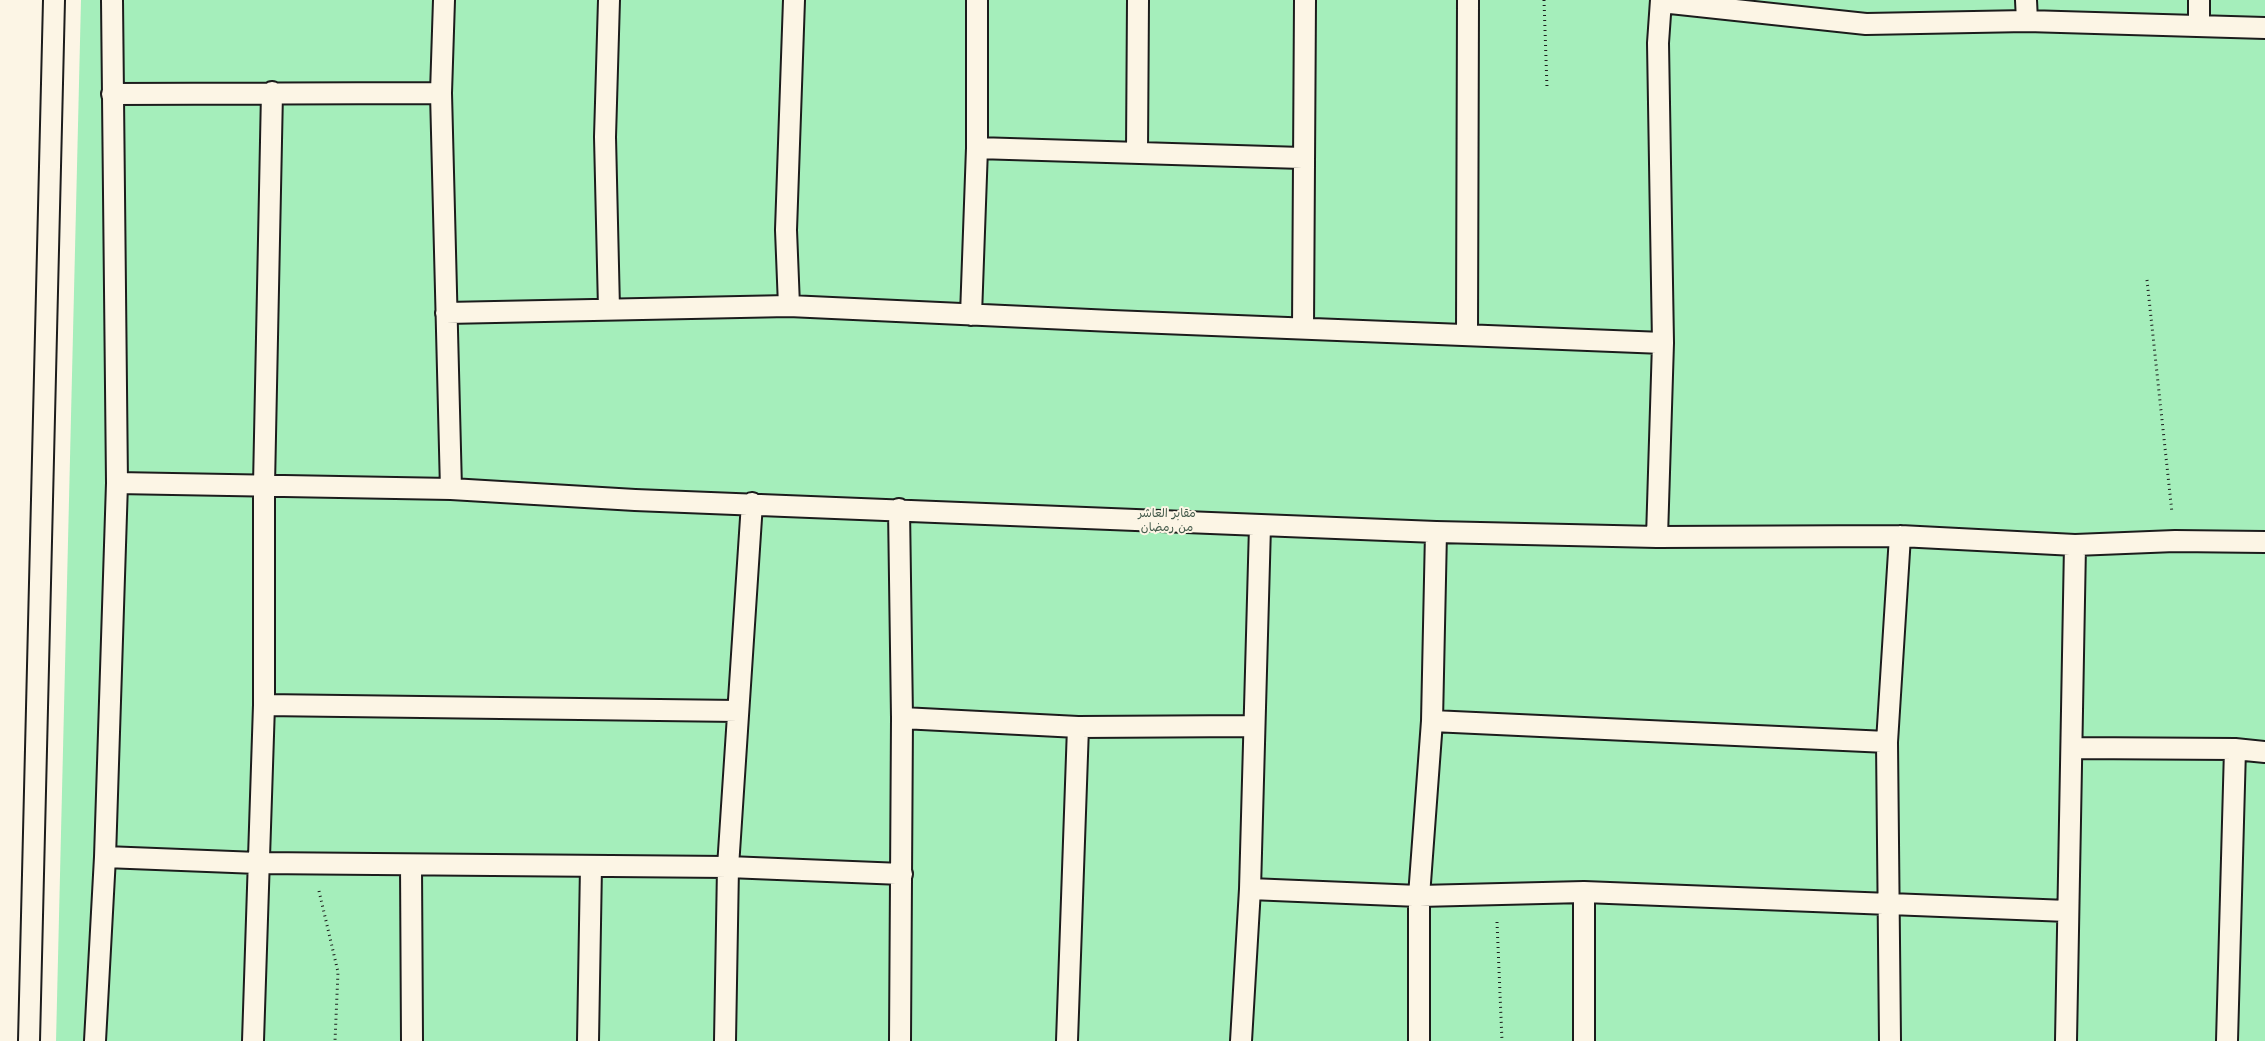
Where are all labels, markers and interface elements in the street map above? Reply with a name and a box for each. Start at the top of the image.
park label: مقابر العاشر من رمضان [1138,507,1196,535]

